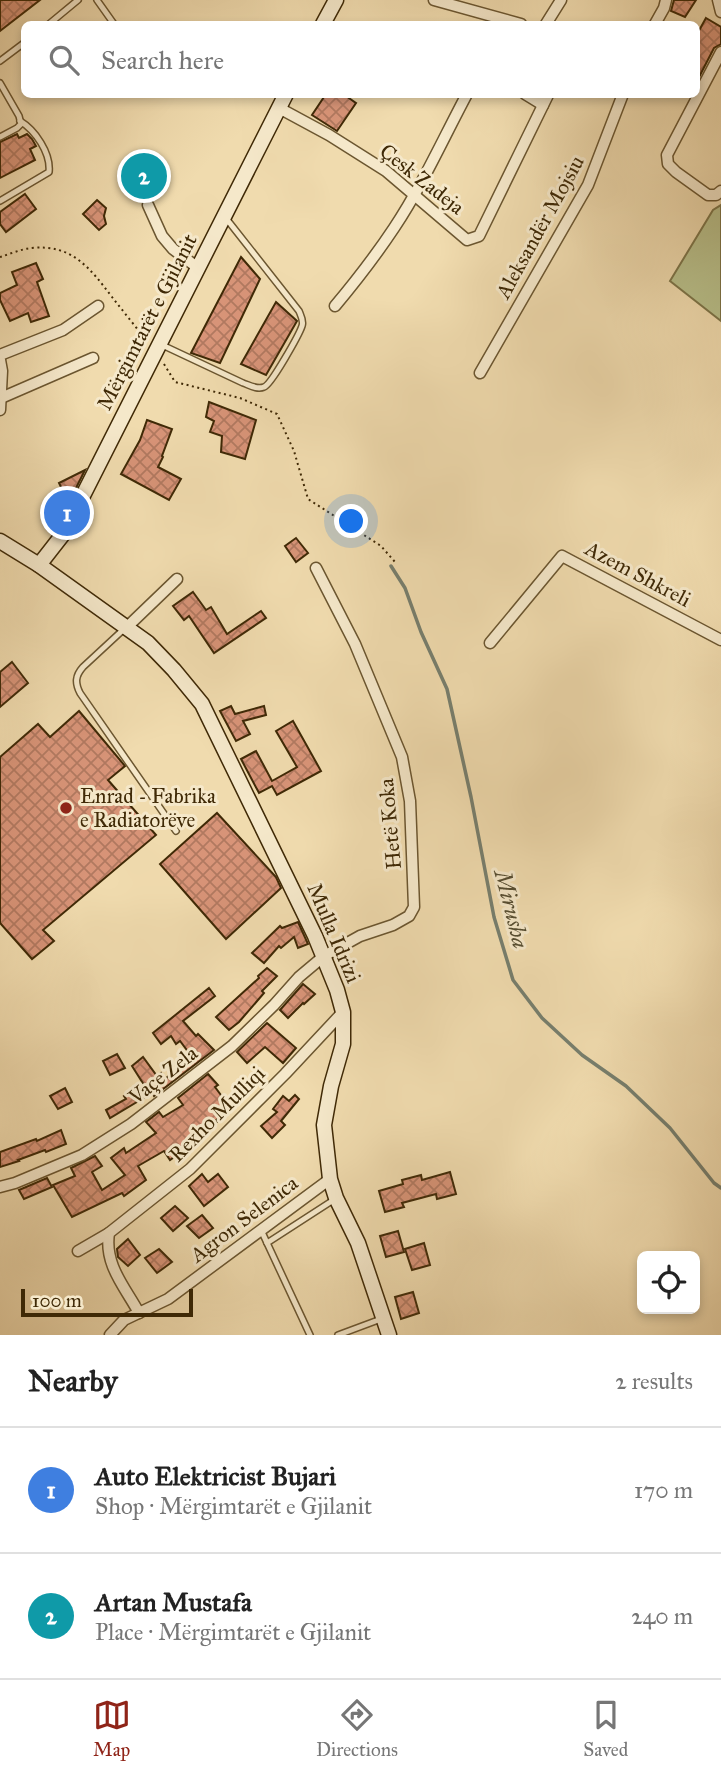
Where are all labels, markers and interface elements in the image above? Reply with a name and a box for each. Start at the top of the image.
search box [21,21,700,98]
icon: search [45,41,83,79]
text: Search here [101,44,224,76]
street label: Çesk Zadeja [375,138,470,220]
pin: 2 [121,150,167,202]
street label: Aleksandër Mojsiu [489,151,590,304]
street label: Mërgimtarët e Gjilanit [91,229,203,415]
pin: 1 [44,487,90,539]
your location [334,504,368,538]
street label: Azem Shkreli [580,535,696,613]
street label: Hetë Koka [373,777,407,871]
place label: Enrad - Fabrika e Radiatorëve [80,783,216,833]
marker: Enrad - Fabrika e Radiatorëve [58,800,74,816]
water label: Mirusha [488,865,535,951]
street label: Mulla Idrizi [301,879,367,987]
street label: Vaçe Zela [123,1040,203,1111]
street label: Rexho Mulliqi [164,1060,271,1167]
street label: Agron Selenica [184,1170,303,1269]
map controls [637,1251,700,1314]
button: locate [637,1251,700,1314]
scale bar [21,1286,192,1318]
text: 100 m [32,1289,82,1312]
text: Nearby [28,1363,118,1399]
text: 2 results [615,1367,693,1395]
text: Auto Elektricist Bujari [95,1460,336,1492]
text: 1 [46,1476,56,1504]
text: 170 m [634,1476,693,1504]
text: Shop · Mërgimtarët e Gjilanit [95,1492,372,1520]
text: Artan Mustafa [95,1586,252,1618]
text: 2 [45,1602,57,1630]
text: 240 m [631,1602,693,1630]
text: Place · Mërgimtarët e Gjilanit [95,1618,371,1646]
tab: Map [93,1696,131,1761]
tab: Directions [316,1696,398,1761]
tab: Saved [583,1696,628,1761]

